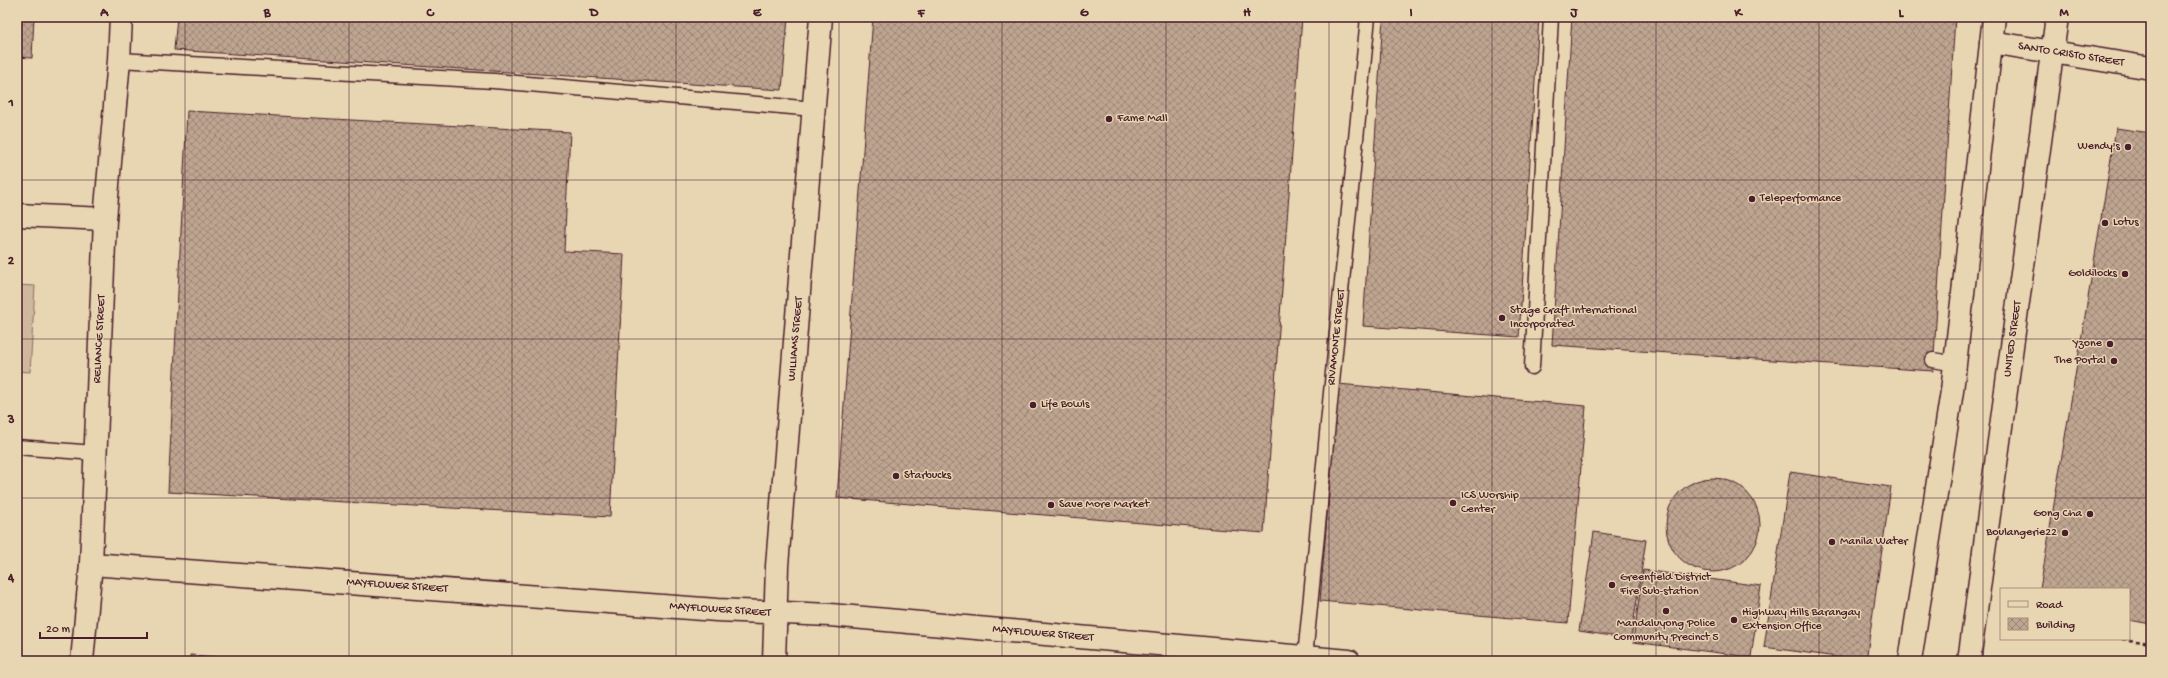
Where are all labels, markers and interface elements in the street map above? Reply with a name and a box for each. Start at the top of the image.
text: A [99,6,109,21]
text: B [263,6,272,21]
text: C [425,6,435,21]
text: D [589,6,599,21]
text: E [753,6,762,21]
text: F [917,6,926,21]
text: G [1080,6,1089,21]
text: H [1243,6,1251,21]
text: I [1409,6,1413,21]
text: J [1570,6,1579,21]
text: K [1733,6,1743,21]
text: L [1899,6,1905,21]
text: M [2059,6,2069,21]
street label: SANTO CRISTO STREET [2017,40,2126,71]
text: 1 [7,96,14,111]
place label: Fame Mall [1116,112,1168,126]
marker: Fame Mall [1104,114,1114,124]
place label: Wendy's [2078,140,2121,154]
marker: Wendy's [2123,142,2133,152]
place label: Teleperformance [1759,192,1842,206]
marker: Teleperformance [1747,194,1757,204]
place label: Lotus [2113,216,2139,230]
marker: Lotus [2100,218,2110,228]
text: 2 [8,254,15,269]
place label: Goldilocks [2068,267,2118,281]
marker: Goldilocks [2120,269,2130,279]
street label: RIVAMONTE STREET [1325,287,1349,386]
street label: RELIANCE STREET [91,293,109,384]
street label: WILLIAMS STREET [785,295,807,382]
street label: UNITED STREET [2001,299,2025,378]
place label: Stage Craft International Incorporated [1510,304,1637,332]
marker: Stage Craft International Incorporated [1497,313,1507,323]
place label: Yzone [2072,337,2103,351]
marker: Yzone [2105,339,2115,349]
place label: The Portal [2054,354,2106,368]
marker: The Portal [2109,356,2119,366]
place label: Life Bowls [1041,398,1090,412]
marker: Life Bowls [1028,400,1038,410]
text: 3 [7,413,15,428]
place label: Starbucks [904,469,952,483]
marker: Starbucks [891,471,901,481]
place label: ICS Worship Center [1461,489,1519,517]
place label: Save More Market [1059,498,1150,512]
marker: ICS Worship Center [1448,498,1458,508]
marker: Save More Market [1046,500,1056,510]
place label: Gong Cha [2033,507,2082,521]
marker: Gong Cha [2085,509,2095,519]
place label: Boulangerie22 [1985,526,2057,540]
marker: Boulangerie22 [2060,528,2070,538]
place label: Manila Water [1840,535,1909,549]
marker: Manila Water [1827,537,1837,547]
text: 4 [7,571,15,586]
place label: Greenfield District Fire Sub-station [1619,571,1712,599]
street label: MAYFLOWER STREET [346,575,450,597]
marker: Greenfield District Fire Sub-station [1607,580,1617,590]
legend [2000,588,2130,640]
street label: MAYFLOWER STREET [669,599,773,621]
text: Road [2036,599,2063,613]
marker: Mandaluyong Police Community Precinct 5 [1661,606,1671,616]
place label: Highway Hills Barangay Extension Office [1742,606,1860,634]
scale bar [40,614,147,640]
marker: Highway Hills Barangay Extension Office [1729,615,1739,625]
place label: Mandaluyong Police Community Precinct 5 [1614,617,1718,645]
text: Building [2035,619,2075,633]
text: 20 m [46,623,71,637]
street label: MAYFLOWER STREET [992,623,1096,646]

